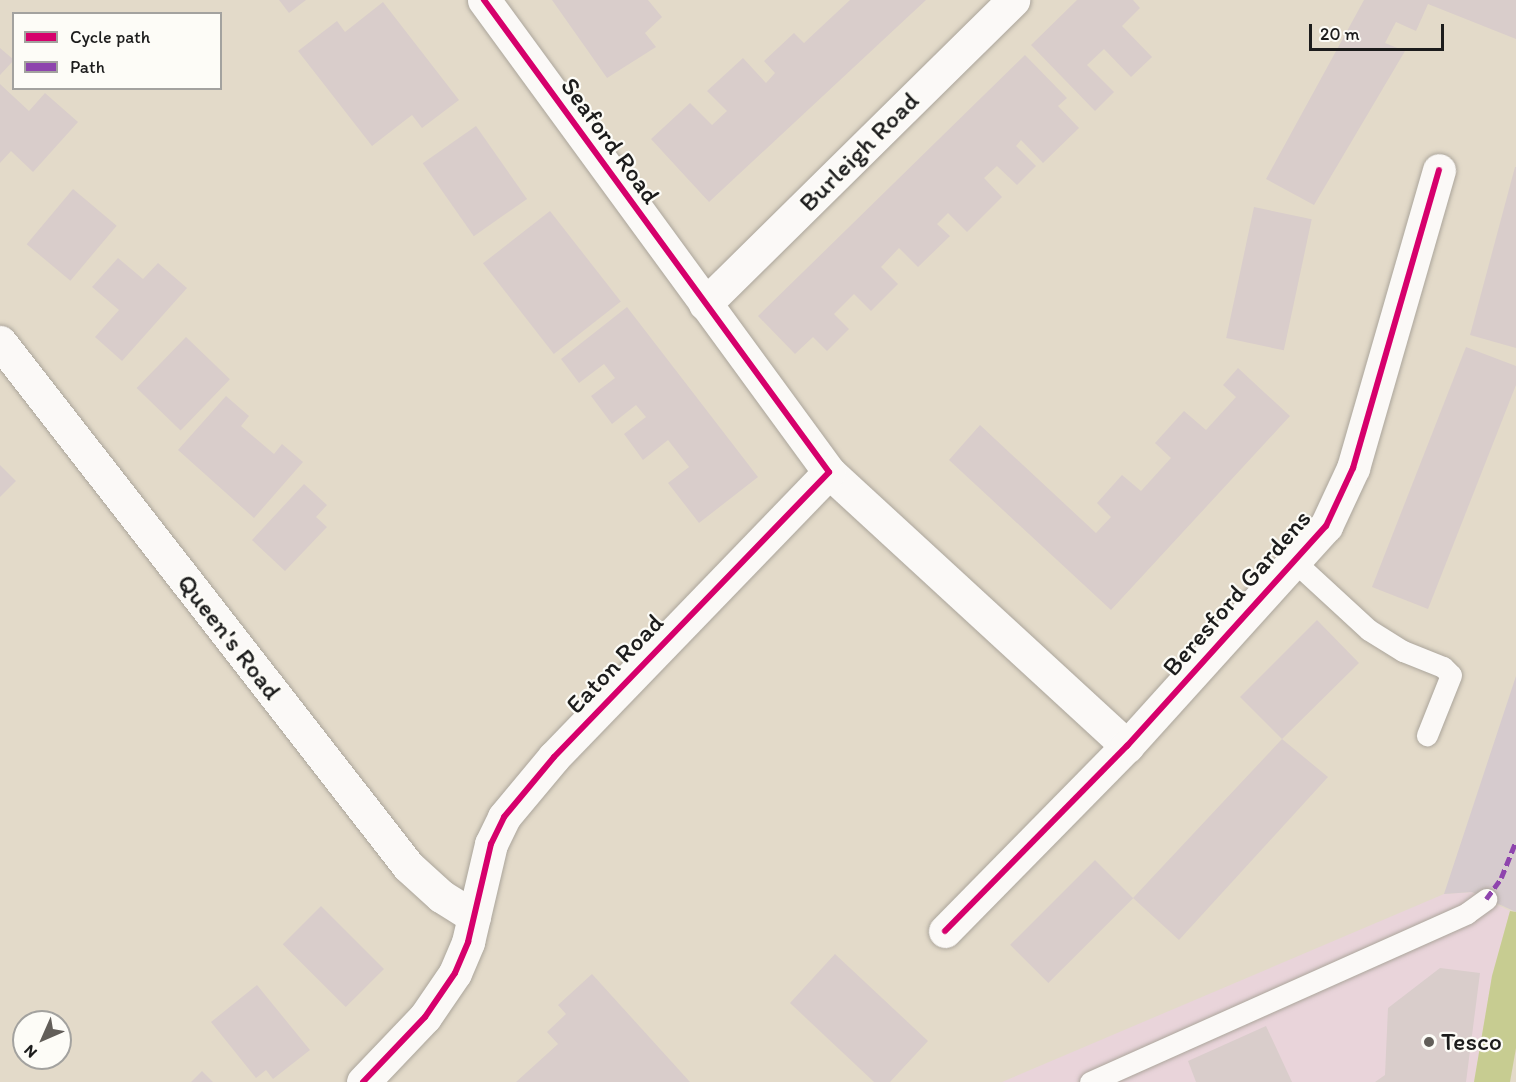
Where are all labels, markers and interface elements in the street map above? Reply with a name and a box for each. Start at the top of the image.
legend [12,12,222,90]
scale bar [1312,12,1447,50]
text: 20 m [1320,23,1360,45]
text: Cycle path [70,26,150,48]
text: Path [70,56,105,78]
street label: Seaford Road [554,72,666,210]
street label: Burleigh Road [792,85,926,219]
street label: Beresford Gardens [1156,503,1318,683]
street label: Queen's Road [170,568,288,706]
street label: Eaton Road [560,608,670,720]
north arrow [12,1010,72,1070]
place label: Tesco [1441,1026,1502,1058]
marker: Tesco [1422,1035,1436,1049]
text: N [20,1041,41,1062]

